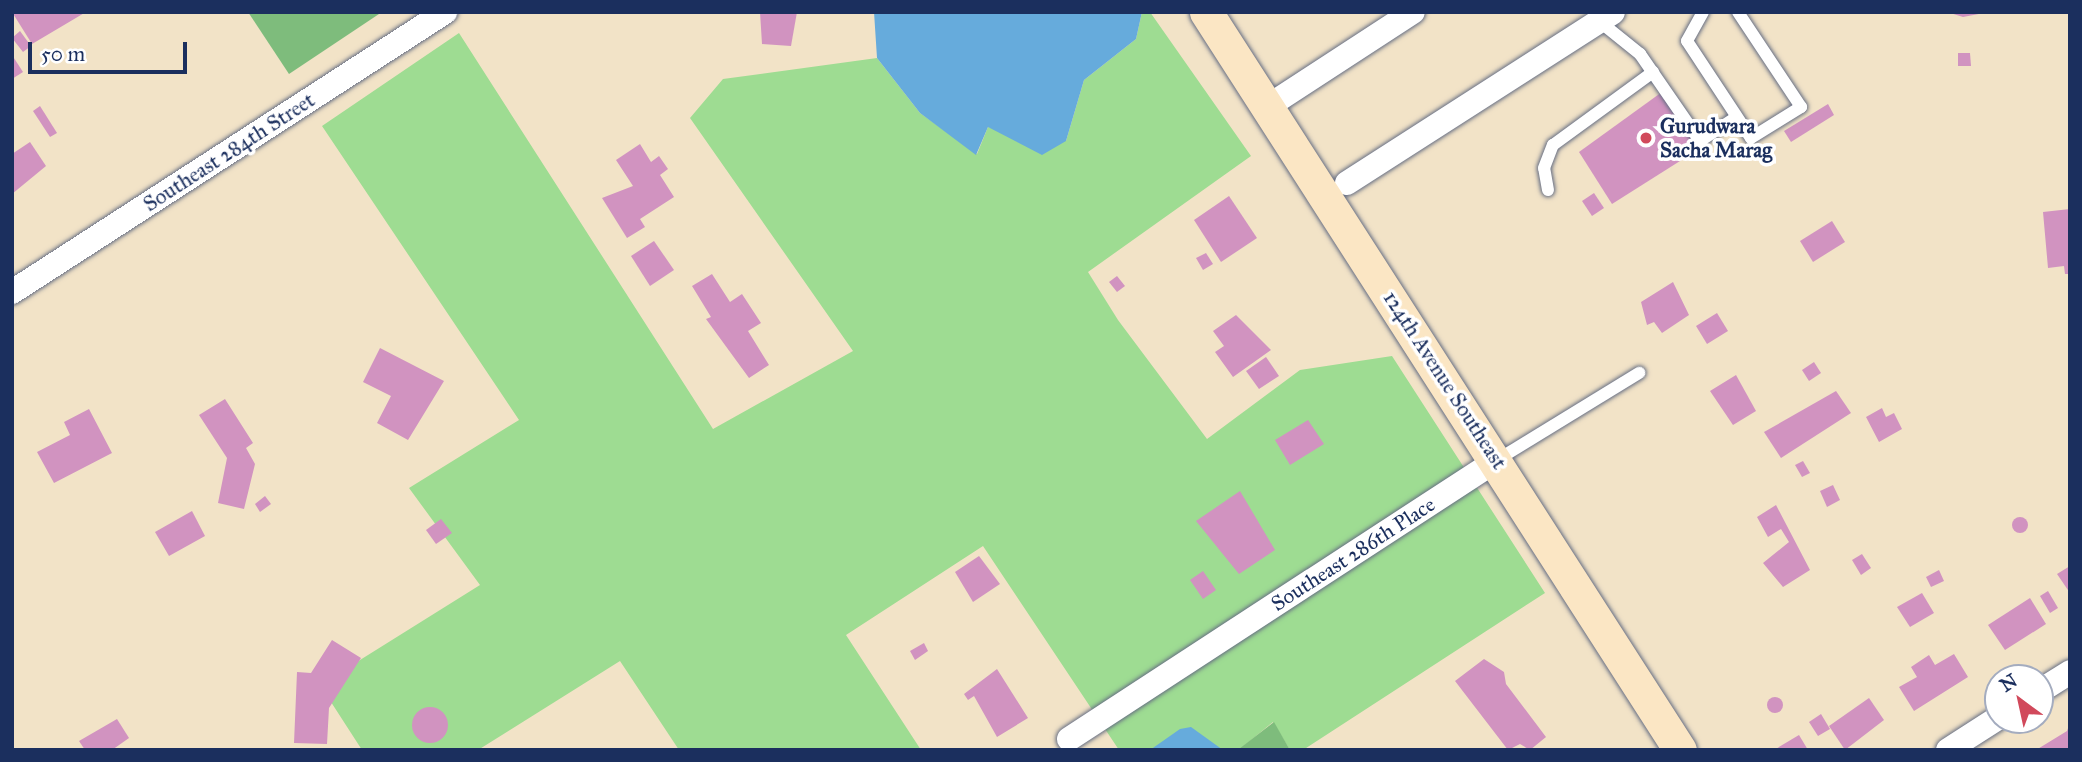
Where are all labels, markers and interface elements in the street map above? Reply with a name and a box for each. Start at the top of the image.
scale bar [32,28,191,72]
text: 50 m [41,41,85,67]
street label: Southeast 284th Street [139,87,319,217]
place label: Gurudwara Sacha Marag [1660,113,1772,163]
marker: Gurudwara Sacha Marag [1638,130,1654,146]
street label: 124th Avenue Southeast [1378,286,1512,474]
street label: Southeast 286th Place [1266,492,1440,616]
north arrow [1984,664,2054,734]
text: N [1995,669,2021,697]

